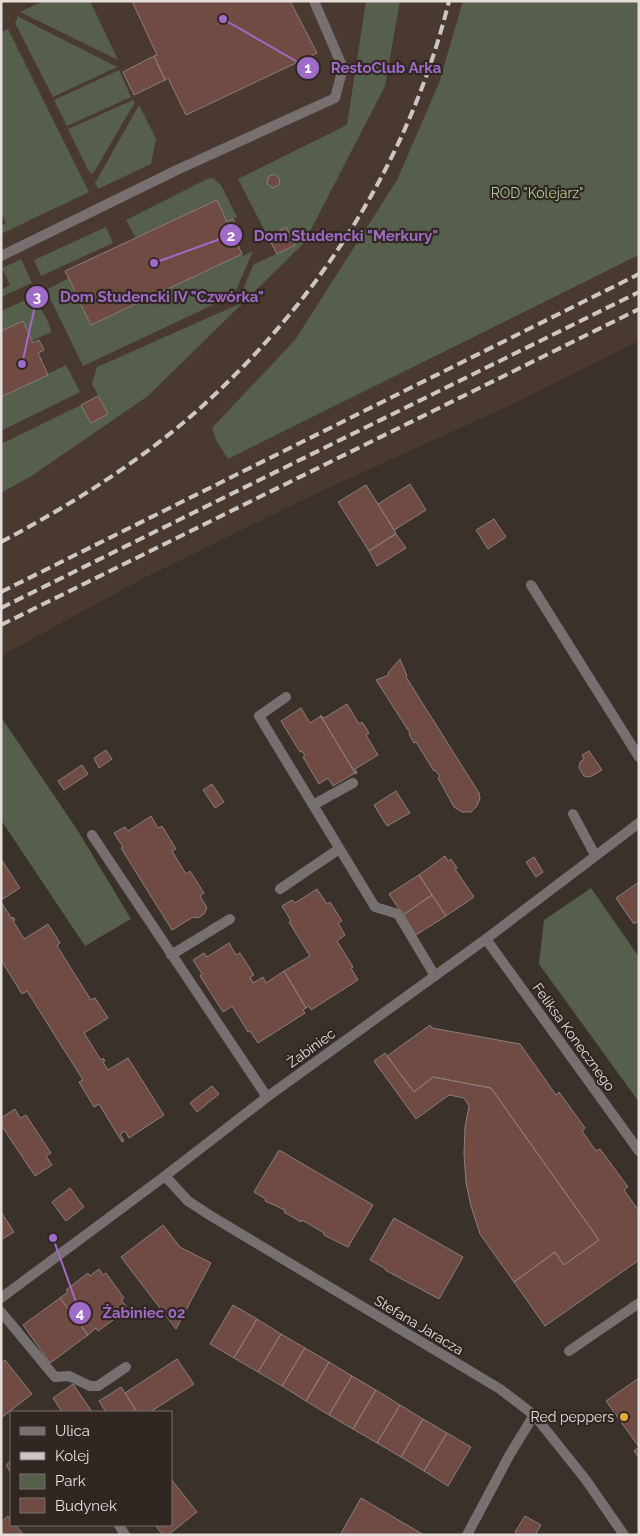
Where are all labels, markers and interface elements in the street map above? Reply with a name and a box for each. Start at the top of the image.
callout: RestoClub Arka [296,53,452,83]
text: 1 [304,59,312,77]
text: RestoClub Arka [331,59,442,77]
park label: ROD "Kolejarz" [491,185,583,201]
callout: Dom Studencki "Merkury" [219,220,448,250]
text: 2 [227,227,235,245]
text: Dom Studencki "Merkury" [254,227,438,245]
callout: Dom Studencki IV "Czwórka" [25,282,274,312]
text: 3 [33,288,41,306]
text: Dom Studencki IV "Czwórka" [60,288,264,306]
street label: Feliksa Konecznego [529,980,619,1094]
street label: Żabiniec [283,1023,338,1071]
street label: Stefana Jaracza [371,1292,467,1358]
callout: Żabiniec 02 [67,1298,195,1328]
text: 4 [76,1304,85,1322]
text: Żabiniec 02 [103,1304,185,1322]
place label: Red peppers [531,1409,614,1425]
legend [10,1411,172,1526]
marker: Red peppers [618,1411,630,1423]
text: Ulica [55,1422,90,1440]
text: Kolej [55,1447,89,1465]
text: Park [55,1472,86,1490]
text: Budynek [55,1497,117,1515]

